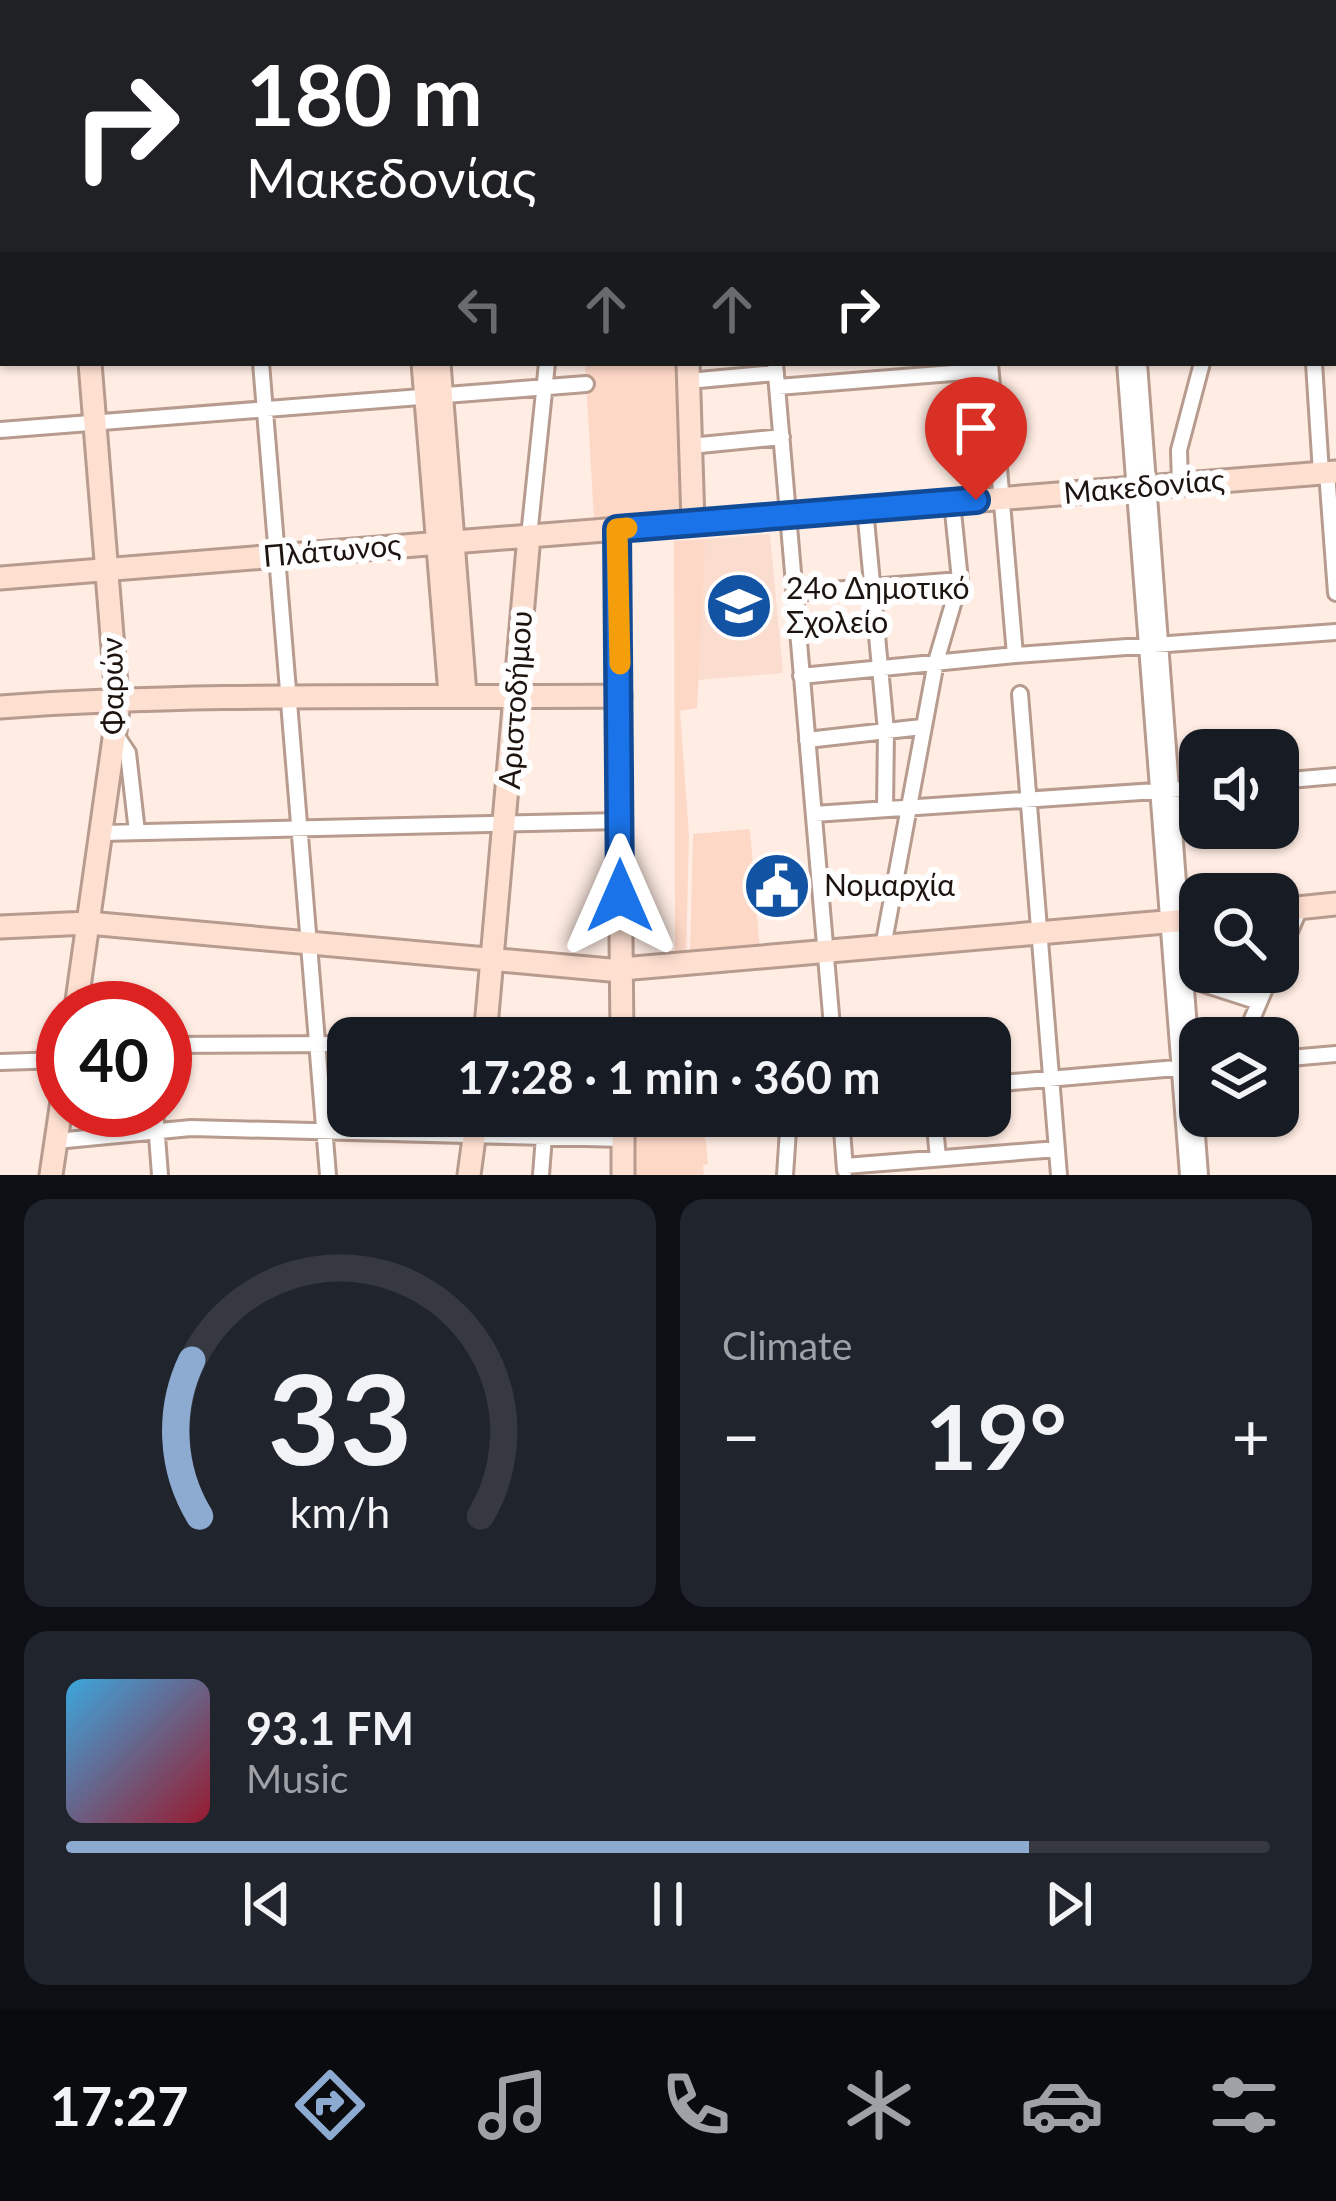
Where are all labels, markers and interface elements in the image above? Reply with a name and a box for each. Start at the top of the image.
text: 180 m [246,43,483,144]
icon: right [48,48,204,204]
text: Μακεδονίας [246,145,537,210]
icon: left [447,276,513,342]
icon: ahead [573,276,639,342]
icon: ahead [699,276,765,342]
icon: right [825,276,891,342]
pin [925,377,1027,500]
icon: arrive [943,395,1009,461]
street label: Μακεδονίας [1062,460,1226,510]
street label: Πλάτωνος [261,525,402,573]
place label: 24ο Δημοτικό Σχολείο [786,569,970,639]
school or university icon: 24ο Δημοτικό Σχολείο [704,571,774,641]
street label: Αριστοδήμου [490,609,538,790]
street label: Φαρών [92,637,130,735]
map controls [1179,729,1299,1137]
button: sound [1179,729,1299,849]
position arrow [557,833,683,959]
public building icon: Νομαρχία [742,851,812,921]
place label: Νομαρχία [824,866,955,902]
button: search [1179,873,1299,993]
speed limit sign: 40 [36,981,192,1137]
button: layers [1179,1017,1299,1137]
text: 17:28 · 1 min · 360 m [458,1050,880,1104]
text: Climate [722,1322,852,1368]
text: 33 [268,1342,412,1492]
text: 19° [925,1381,1067,1489]
text: − [722,1396,760,1475]
text: + [1232,1396,1270,1475]
text: km/h [290,1486,390,1537]
text: 93.1 FM [246,1701,414,1755]
text: Music [246,1755,348,1801]
icon: previous [234,1871,300,1937]
icon: pause [635,1871,701,1937]
icon: next [1036,1871,1102,1937]
icon: directions [288,2063,372,2147]
icon: music [471,2063,555,2147]
icon: phone [654,2063,738,2147]
icon: climate [837,2063,921,2147]
icon: car [1020,2063,1104,2147]
icon: filters [1202,2063,1286,2147]
text: 17:27 [49,2073,189,2138]

